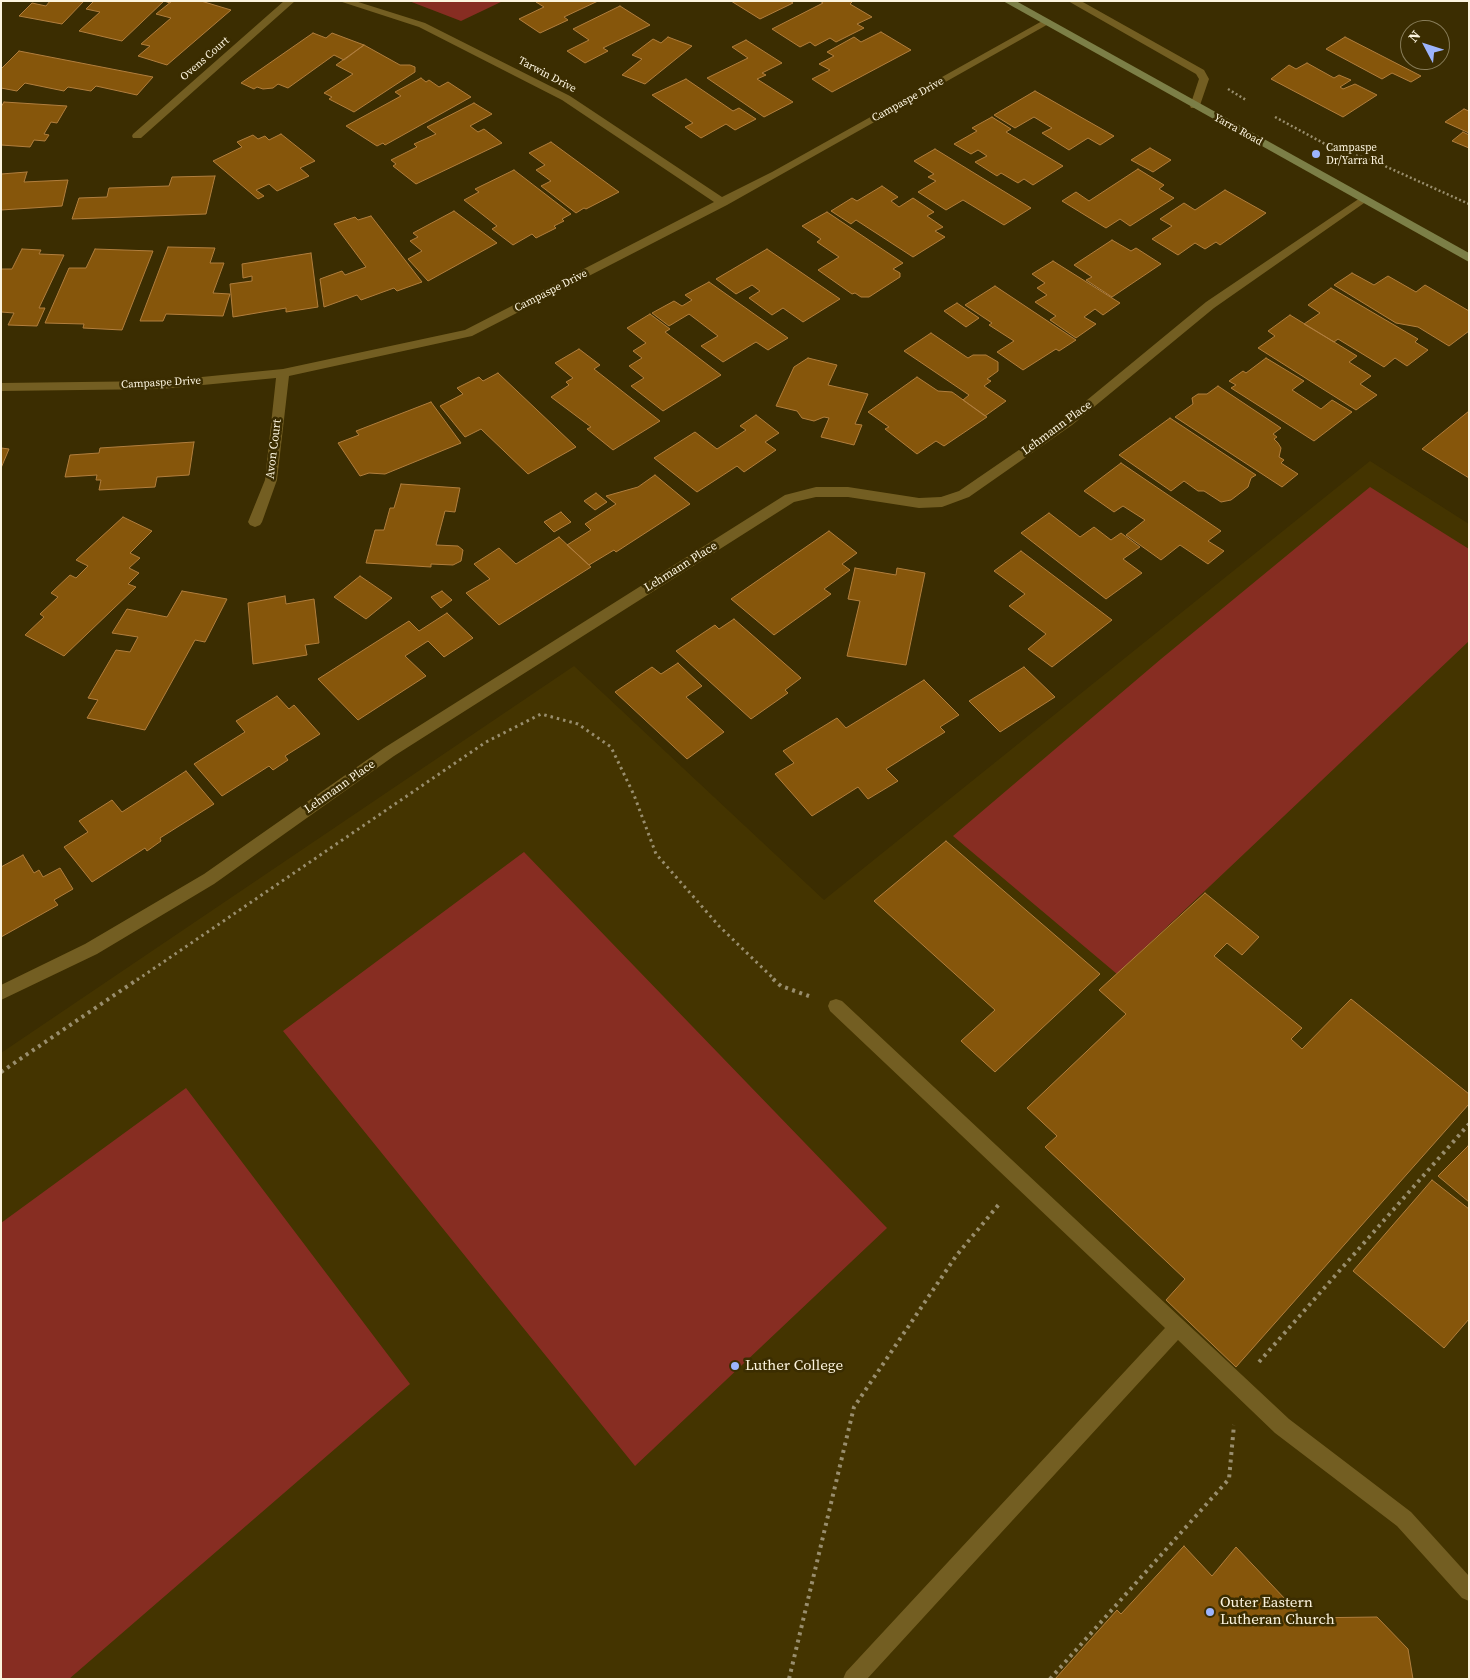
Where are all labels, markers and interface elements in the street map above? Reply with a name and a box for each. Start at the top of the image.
north arrow [1400,20,1450,70]
text: N [1403,26,1425,46]
street label: Ovens Court [178,34,232,84]
street label: Tarwin Drive [516,54,578,96]
street label: Campaspe Drive [870,75,946,125]
street label: Yarra Road [1211,111,1265,149]
place label: Campaspe Dr/Yarra Rd [1326,141,1384,167]
marker: Campaspe Dr/Yarra Rd [1310,148,1322,160]
street label: Campaspe Drive [512,267,590,315]
street label: Campaspe Drive [121,374,201,392]
street label: Lehmann Place [1019,398,1095,458]
street label: Avon Court [263,418,285,480]
street label: Lehmann Place [642,539,720,595]
street label: Lehmann Place [302,757,378,817]
place label: Luther College [745,1357,843,1375]
marker: Luther College [729,1360,741,1372]
place label: Outer Eastern Lutheran Church [1220,1594,1335,1629]
marker: Outer Eastern Lutheran Church [1204,1606,1216,1618]

